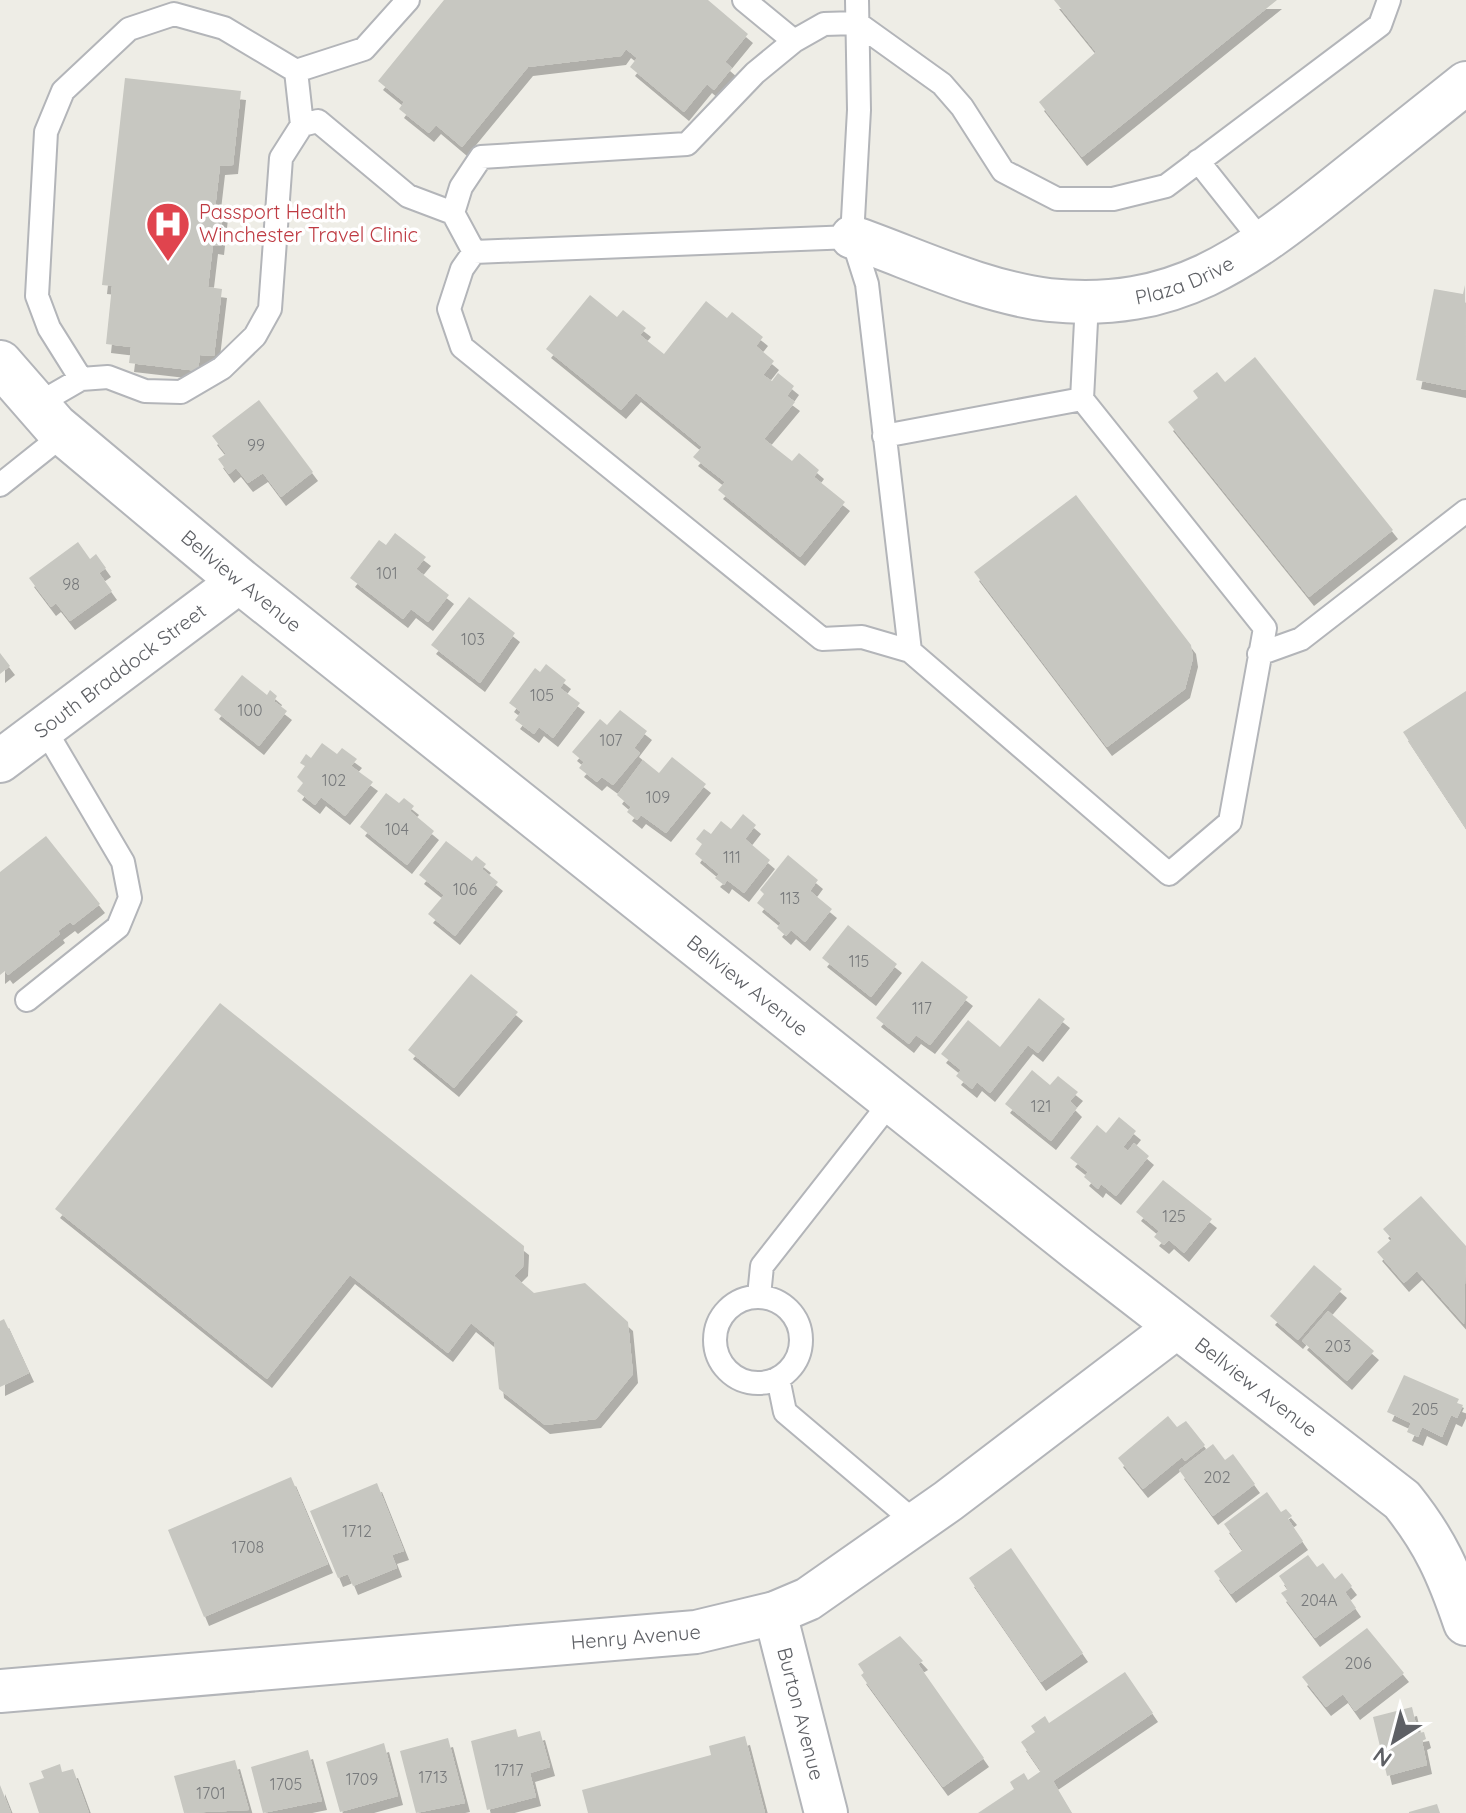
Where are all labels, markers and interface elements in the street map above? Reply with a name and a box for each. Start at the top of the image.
place label: Passport Health Winchester Travel Clinic [199,199,418,247]
hospital icon: Passport Health Winchester Travel Clinic [144,200,192,263]
street label: Plaza Drive [1133,250,1238,310]
house number: 99 [247,435,265,455]
street label: Bellview Avenue [176,524,307,637]
house number: 101 [376,563,398,583]
house number: 98 [62,574,80,594]
street label: South Braddock Street [29,598,211,743]
house number: 103 [461,629,485,649]
house number: 105 [530,685,554,705]
house number: 100 [238,700,262,720]
house number: 107 [600,730,622,750]
house number: 102 [322,770,346,790]
house number: 109 [646,787,670,807]
house number: 104 [385,819,409,839]
house number: 111 [723,847,741,867]
house number: 106 [453,879,477,899]
house number: 113 [780,888,800,908]
street label: Bellview Avenue [682,929,814,1041]
house number: 115 [849,951,869,971]
house number: 117 [912,998,932,1018]
house number: 121 [1031,1096,1051,1116]
house number: 125 [1162,1206,1186,1226]
street label: Bellview Avenue [1190,1331,1323,1442]
house number: 203 [1325,1336,1351,1356]
house number: 205 [1411,1399,1439,1419]
house number: 202 [1203,1467,1231,1487]
house number: 1712 [342,1521,372,1541]
house number: 1708 [232,1537,264,1557]
house number: 204A [1300,1590,1338,1610]
street label: Henry Avenue [570,1619,702,1655]
street label: Burton Avenue [772,1644,830,1783]
house number: 206 [1345,1653,1372,1673]
north arrow [1354,1701,1434,1781]
text: N [1367,1741,1397,1773]
house number: 1717 [494,1760,524,1780]
house number: 1713 [418,1767,448,1787]
house number: 1709 [346,1769,378,1789]
house number: 1705 [270,1774,302,1794]
house number: 1701 [196,1783,226,1803]

